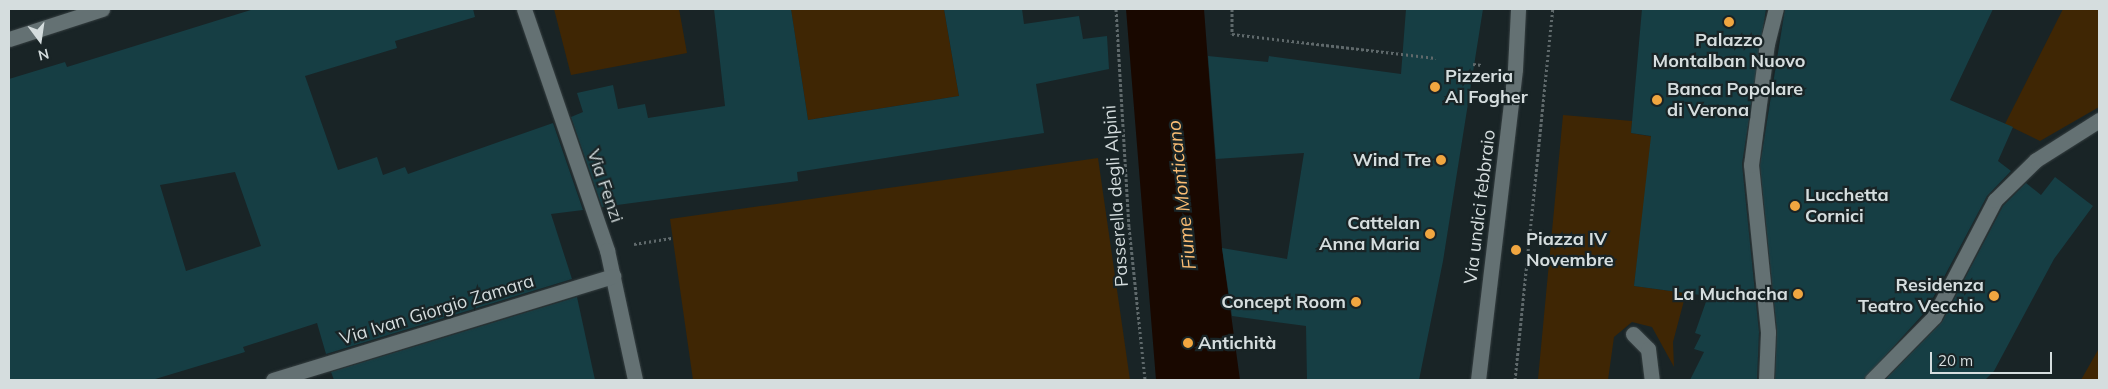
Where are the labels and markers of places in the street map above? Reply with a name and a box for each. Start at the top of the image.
marker: Palazzo Montalban Nuovo [1723,16,1735,28]
place label: Palazzo Montalban Nuovo [1652,30,1806,72]
place label: Pizzeria Al Fogher [1445,66,1528,108]
place label: Banca Popolare di Verona [1667,79,1803,122]
marker: Pizzeria Al Fogher [1429,81,1441,93]
marker: Banca Popolare di Verona [1651,94,1663,106]
place label: Wind Tre [1353,149,1431,171]
marker: Wind Tre [1435,154,1447,166]
place label: Lucchetta Cornici [1805,185,1889,228]
marker: Lucchetta Cornici [1789,200,1801,212]
place label: Cattelan Anna Maria [1319,213,1420,255]
marker: Cattelan Anna Maria [1424,228,1436,240]
place label: Piazza IV Novembre [1526,229,1614,272]
marker: Piazza IV Novembre [1510,244,1522,256]
place label: Residenza Teatro Vecchio [1858,275,1984,318]
place label: La Muchacha [1673,283,1788,305]
marker: La Muchacha [1792,288,1804,300]
marker: Residenza Teatro Vecchio [1988,290,2000,302]
place label: Concept Room [1221,291,1346,313]
marker: Concept Room [1350,296,1362,308]
place label: Antichità [1198,332,1276,354]
marker: Antichità [1182,337,1194,349]

